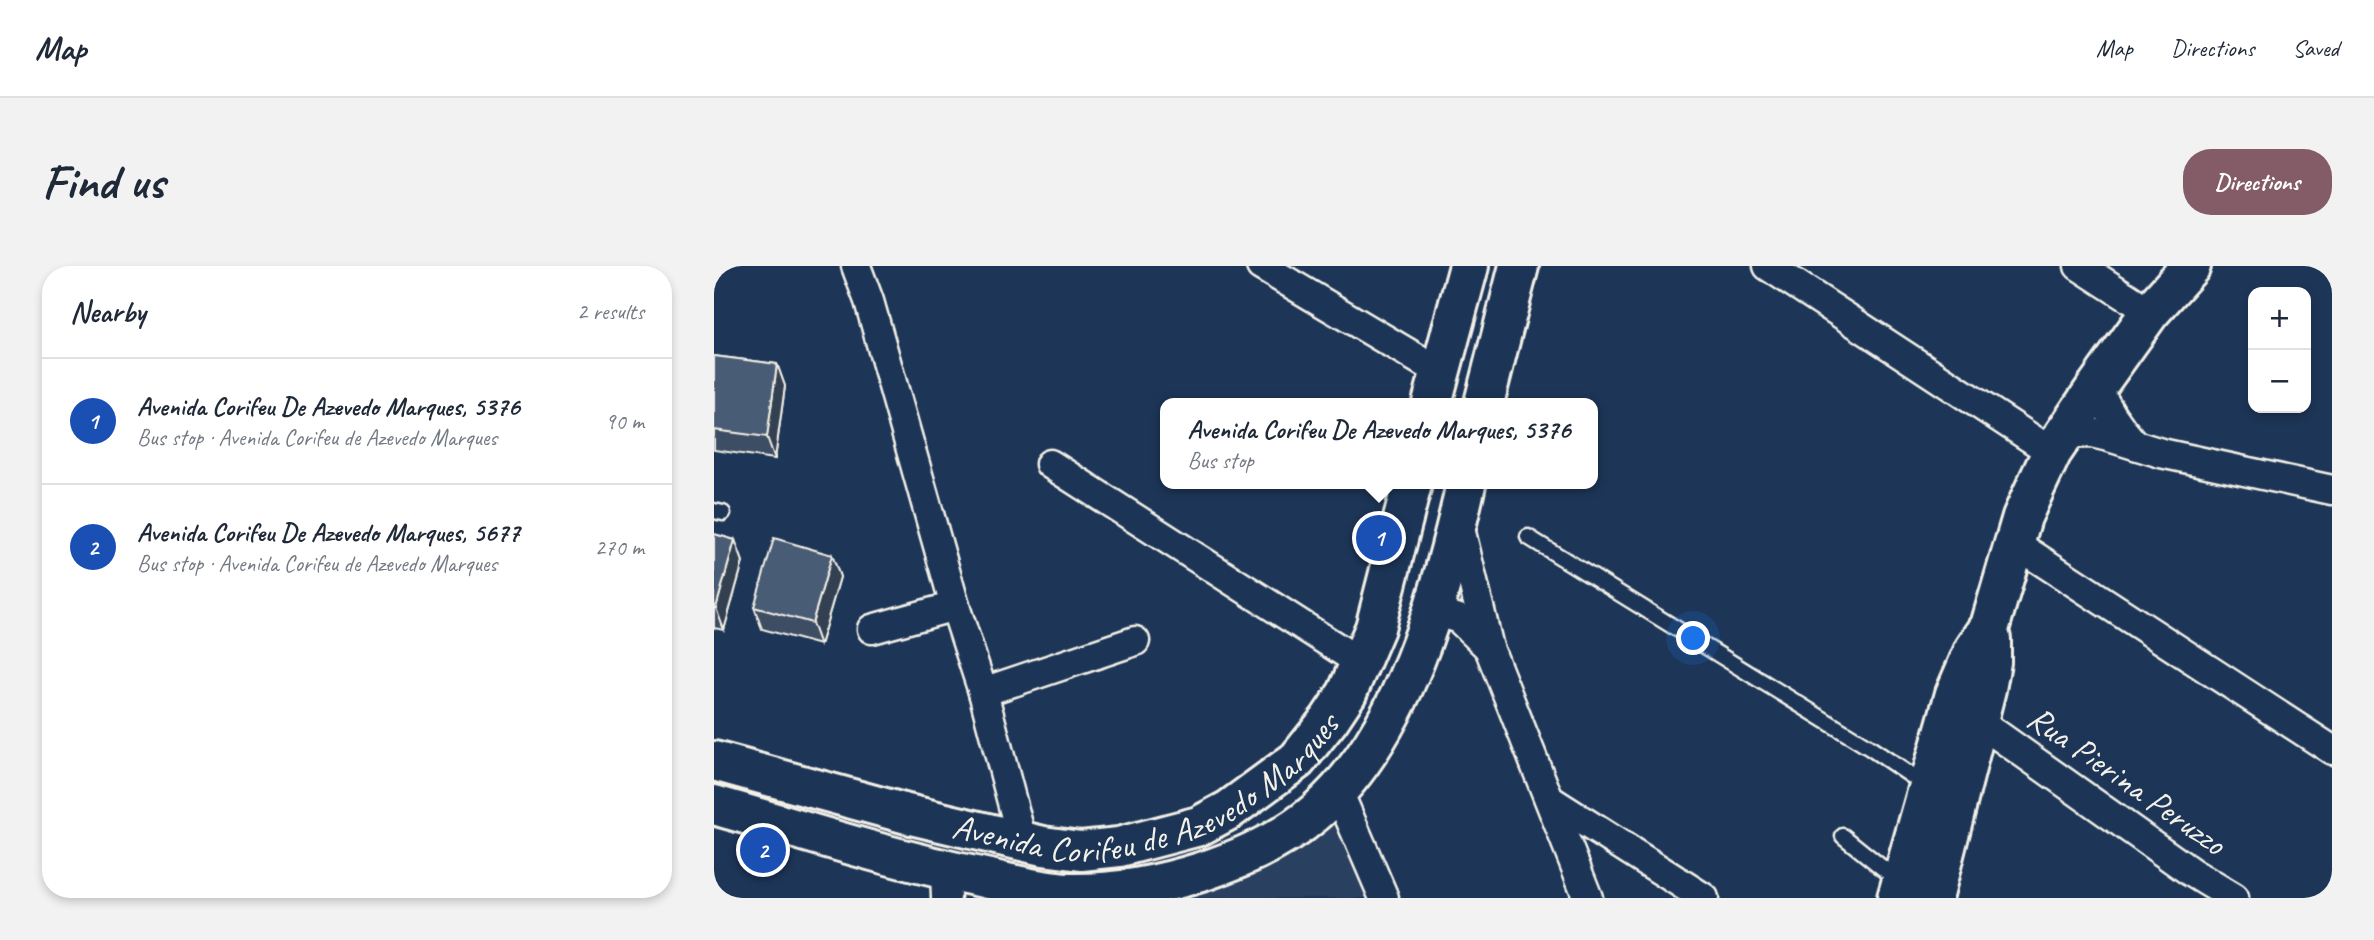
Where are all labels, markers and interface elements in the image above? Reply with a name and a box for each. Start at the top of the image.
text: Map [35,27,86,69]
text: Map [2096,33,2133,63]
text: Directions [2171,33,2254,63]
text: Saved [2292,33,2339,63]
button: Directions [2183,149,2332,215]
text: Find us [42,151,164,213]
map controls [2248,287,2311,413]
button: + [2248,287,2311,350]
text: Nearby [70,293,146,331]
text: 2 results [577,297,644,326]
button: − [2248,350,2311,413]
text: Avenida Corifeu De Azevedo Marques, 5376 [137,390,520,423]
popup [1160,398,1598,489]
text: 1 [88,407,98,436]
text: 90 m [605,407,644,436]
text: Avenida Corifeu De Azevedo Marques, 5376 [1188,413,1570,446]
text: Bus stop · Avenida Corifeu de Azevedo Marques [137,423,497,452]
text: Bus stop [1188,446,1254,475]
pin: 1 [1356,512,1402,564]
text: Avenida Corifeu De Azevedo Marques, 5677 [137,516,520,549]
text: 2 [88,533,98,562]
text: 270 m [595,533,644,562]
text: Bus stop · Avenida Corifeu de Azevedo Marques [137,549,497,578]
your location [1676,621,1710,655]
street label: Rua Pierina Peruzzo [2019,695,2236,866]
street label: Avenida Corifeu de Azevedo Marques [948,701,1351,874]
pin: 2 [740,824,786,876]

